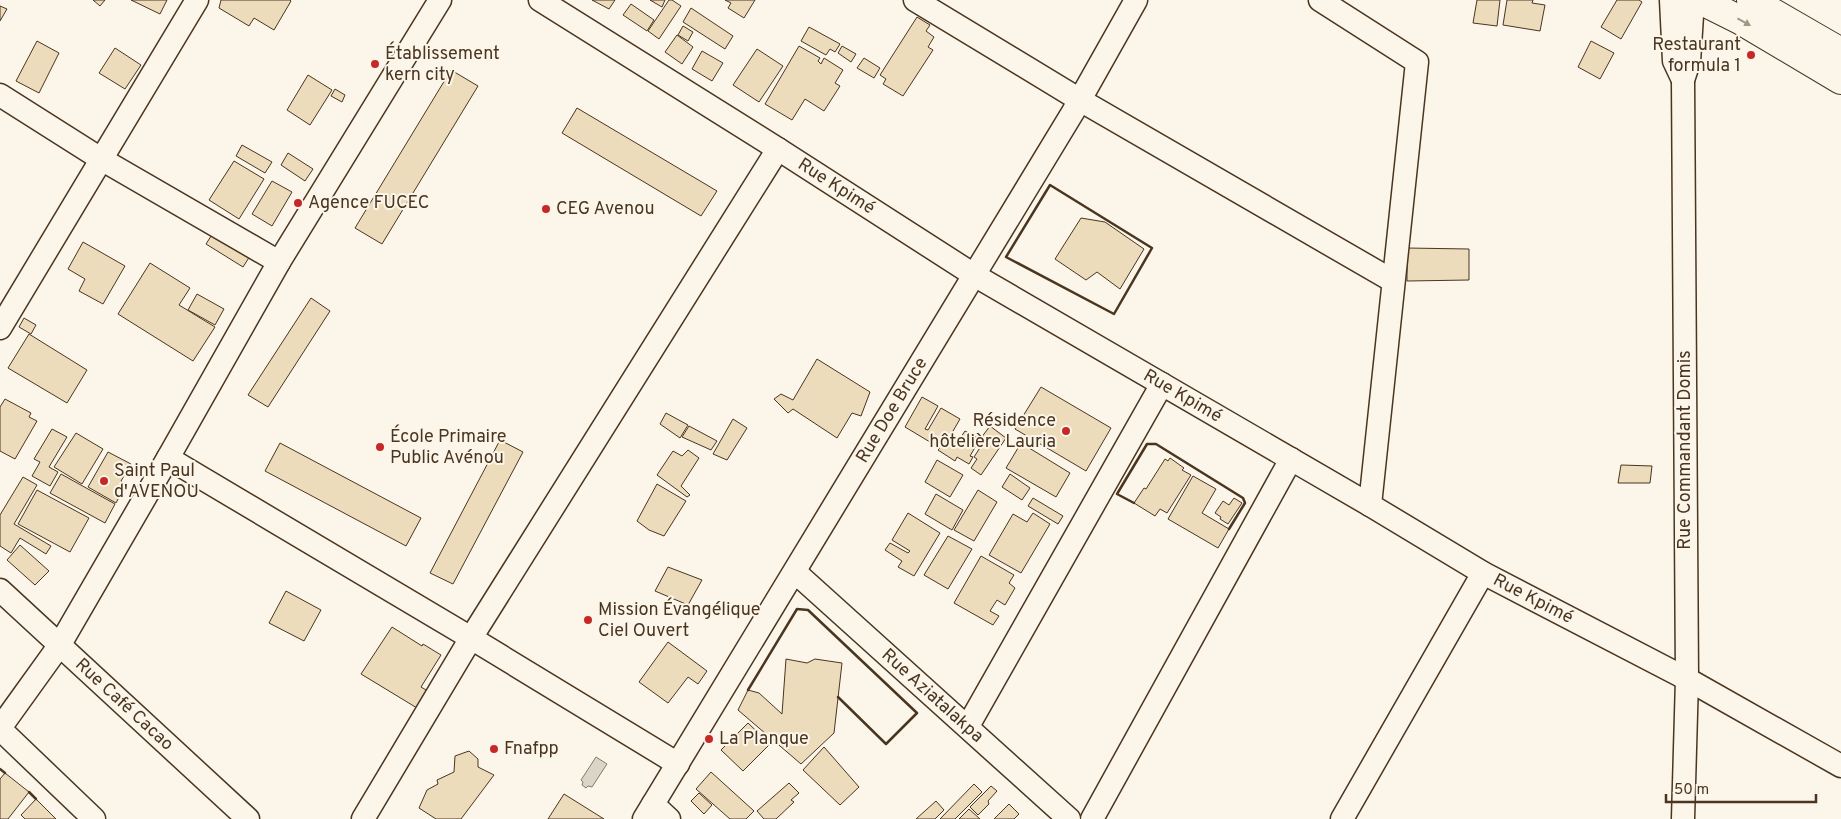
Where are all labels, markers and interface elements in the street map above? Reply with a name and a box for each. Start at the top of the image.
one-way arrow [1737,18,1750,27]
place label: Restaurant formula 1 [1652,34,1741,78]
place label: Établissement kern city [385,41,500,87]
marker: Restaurant formula 1 [1745,49,1757,61]
marker: Établissement kern city [369,58,381,70]
street label: Rue Kpimé [793,153,879,220]
place label: Agence FUCEC [308,192,429,215]
marker: Agence FUCEC [292,197,304,209]
place label: CEG Avenou [556,198,655,221]
marker: CEG Avenou [540,203,552,215]
street label: Rue Commandant Domis [1674,350,1697,550]
street label: Rue Doe Bruce [851,353,933,467]
street label: Rue Kpimé [1139,364,1226,428]
place label: Résidence hôtelière Lauria [929,410,1056,454]
place label: École Primaire Public Avénou [390,424,506,470]
marker: Résidence hôtelière Lauria [1060,425,1072,437]
marker: École Primaire Public Avénou [374,441,386,453]
place label: Saint Paul d'AVENOU [114,460,199,504]
marker: Saint Paul d'AVENOU [98,475,110,487]
street label: Rue Kpimé [1489,569,1577,629]
place label: Mission Évangélique Ciel Ouvert [598,597,761,643]
marker: Mission Évangélique Ciel Ouvert [582,614,594,626]
street label: Rue Aziatalakpa [876,644,988,748]
street label: Rue Café Cacao [70,653,178,756]
place label: La Planque [719,728,809,751]
marker: La Planque [703,733,715,745]
place label: Fnafpp [504,738,559,761]
marker: Fnafpp [488,743,500,755]
scale bar [1666,772,1816,804]
text: 50 m [1674,781,1709,800]

